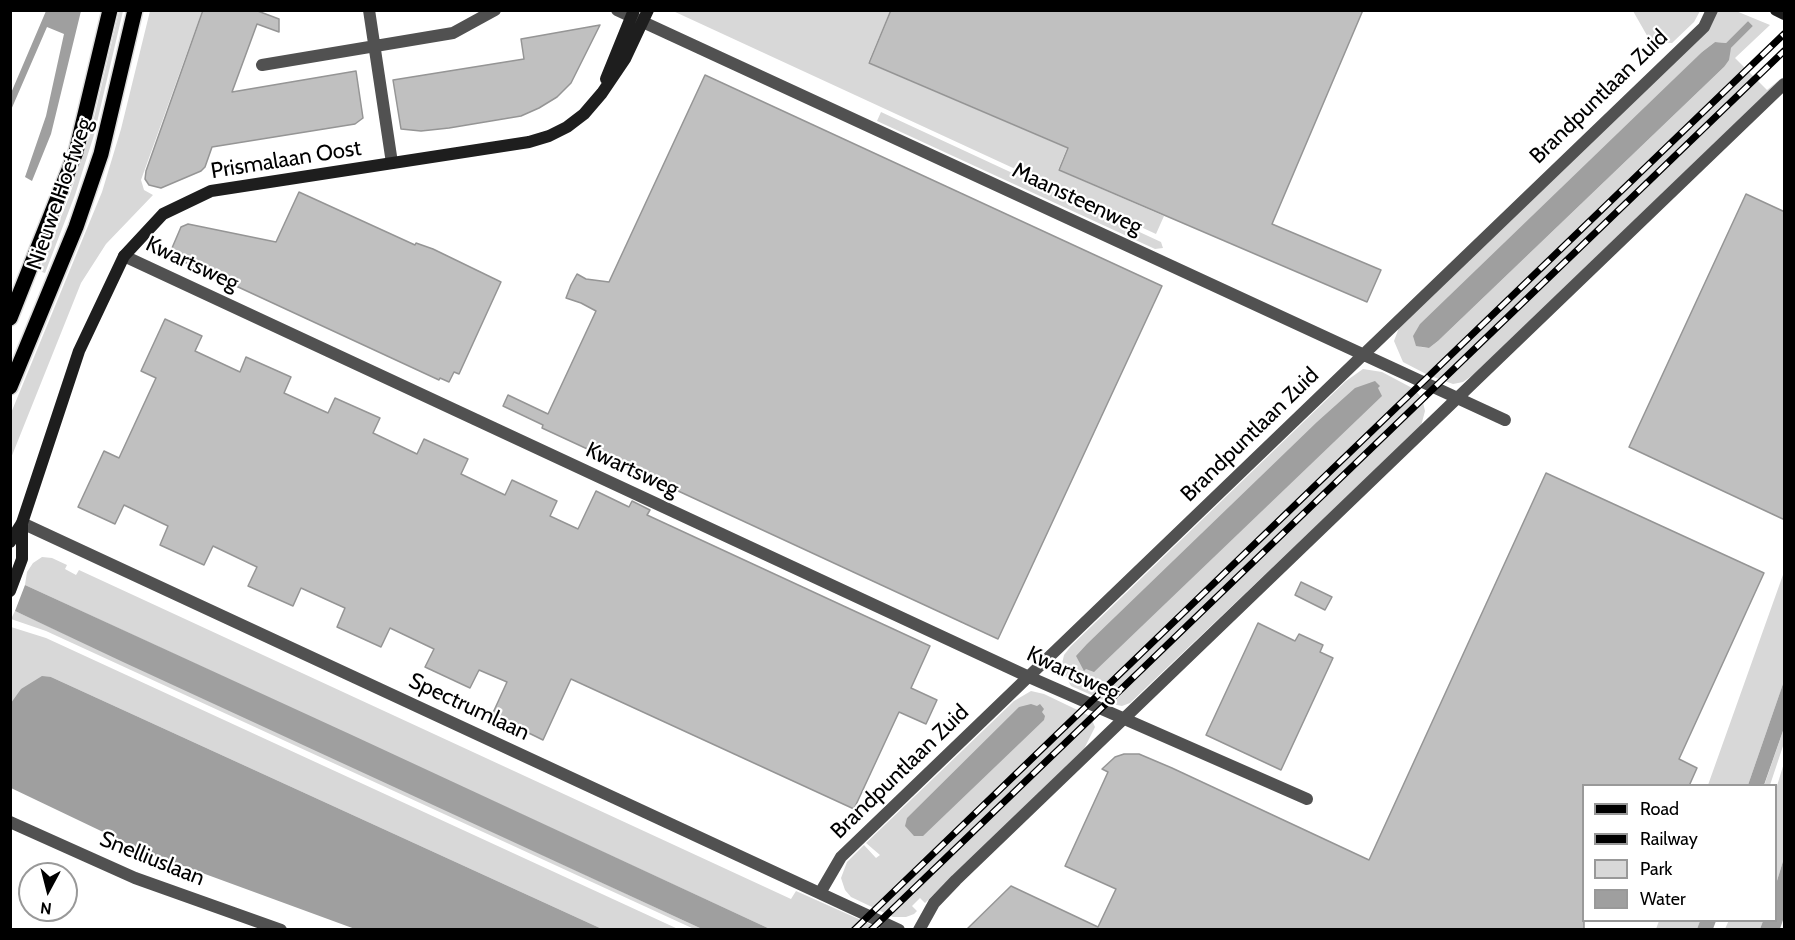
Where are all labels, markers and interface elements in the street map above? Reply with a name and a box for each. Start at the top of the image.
street label: Brandpuntlaan Zuid [1525,24,1673,170]
street label: Nieuwe Hoefweg [22,115,98,273]
street label: Prismalaan Oost [209,135,363,185]
street label: Maansteenweg [1008,157,1146,241]
street label: Kwartsweg [141,231,243,297]
street label: Brandpuntlaan Zuid [1176,362,1324,508]
street label: Kwartsweg [581,437,683,503]
street label: Kwartsweg [1022,641,1124,707]
street label: Spectrumlaan [405,668,533,746]
street label: Brandpuntlaan Zuid [826,699,974,845]
legend [1582,784,1777,922]
text: Road [1640,798,1679,820]
street label: Snelliuslaan [96,826,208,892]
text: Railway [1640,828,1698,850]
text: Park [1640,858,1672,880]
north arrow [18,862,78,922]
text: Water [1640,888,1686,910]
text: N [39,898,53,918]

